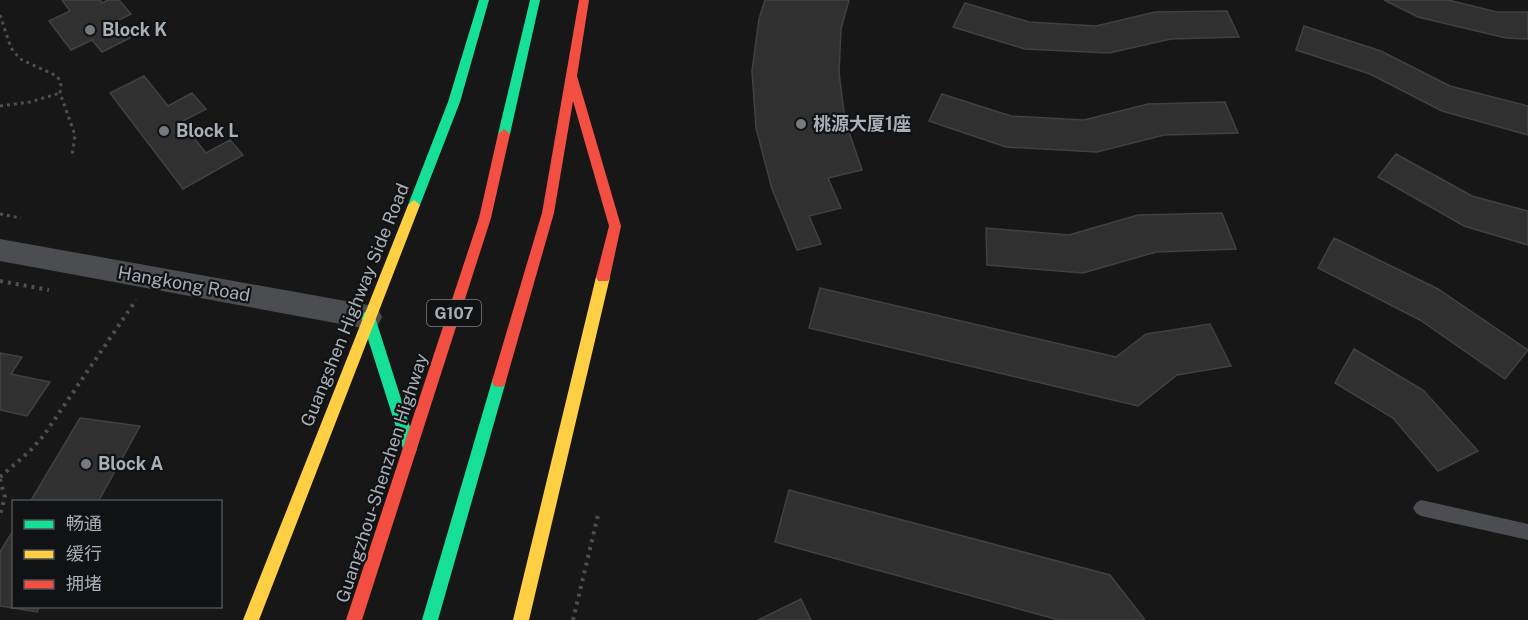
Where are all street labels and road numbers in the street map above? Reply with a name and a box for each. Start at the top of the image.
street label: Guangshen Highway Side Road [296,180,413,430]
street label: Hangkong Road [116,262,252,305]
road number: G107 [427,300,481,326]
street label: Guangzhou-Shenzhen Highway [331,350,432,605]

